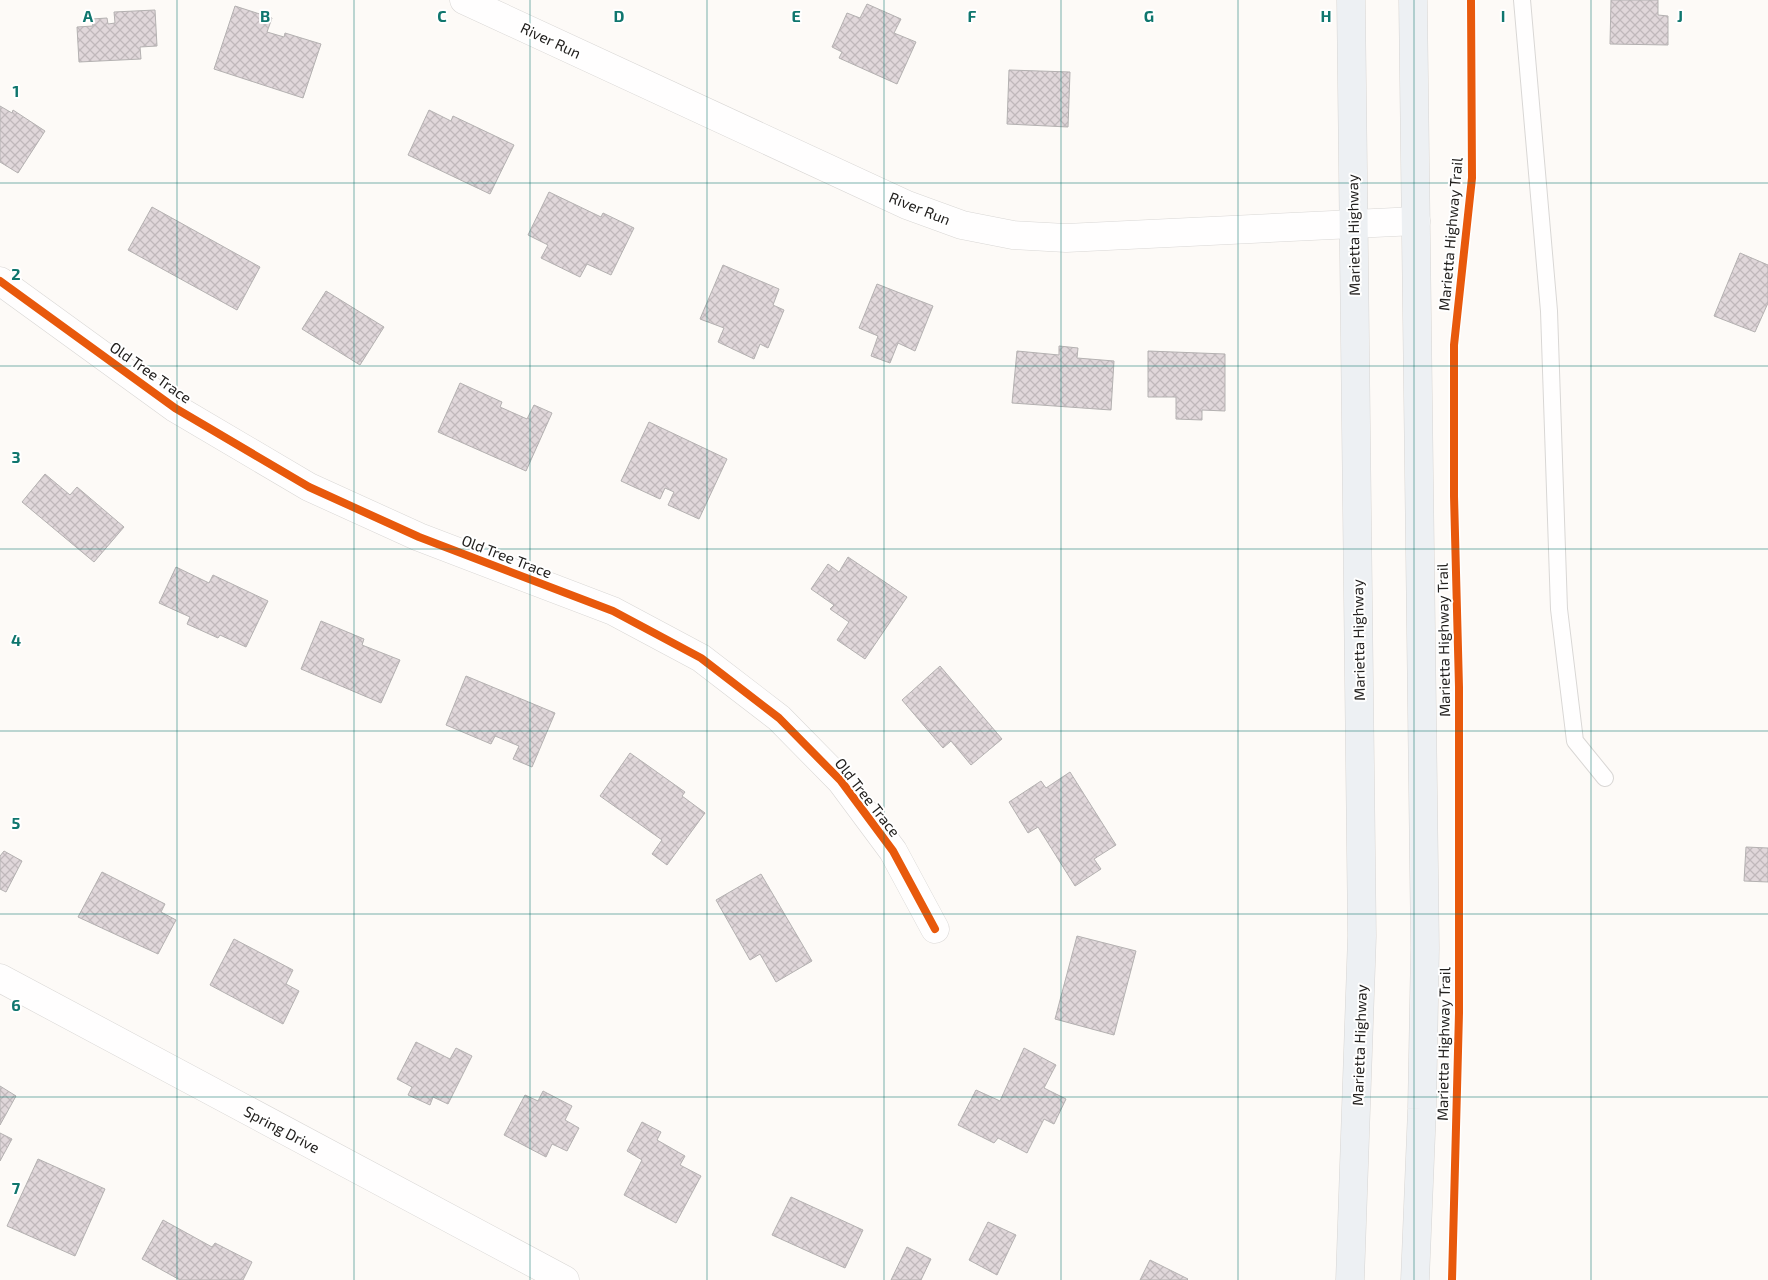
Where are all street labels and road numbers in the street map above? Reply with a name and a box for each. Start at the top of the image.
street label: River Run [518,18,584,62]
street label: Marietta Highway Trail [1434,156,1466,311]
street label: Marietta Highway [1343,174,1363,296]
street label: River Run [887,188,953,228]
street label: Old Tree Trace [107,337,195,407]
street label: Old Tree Trace [459,531,555,581]
street label: Marietta Highway Trail [1433,562,1453,717]
street label: Marietta Highway [1348,579,1368,701]
street label: Old Tree Trace [832,754,904,840]
street label: Marietta Highway Trail [1433,966,1453,1121]
street label: Marietta Highway [1348,984,1370,1106]
street label: Spring Drive [241,1102,323,1156]

